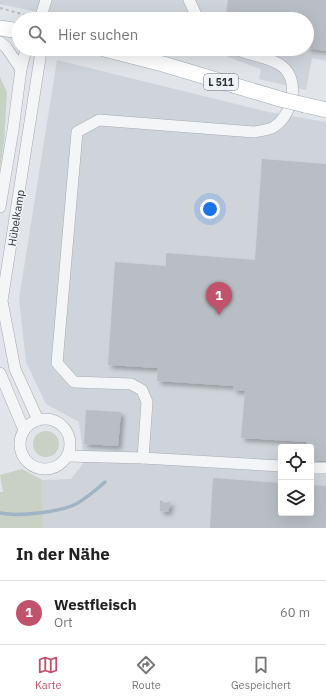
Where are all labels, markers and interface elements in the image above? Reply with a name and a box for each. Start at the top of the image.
search box [12,12,314,56]
icon: search [26,23,48,45]
text: Hier suchen [58,25,138,44]
road number: L 511 [204,74,238,90]
street label: Hübelkamp [5,189,27,247]
your location [200,199,220,219]
pin: 1 [206,282,232,315]
map controls [278,444,314,516]
button: locate [278,444,314,480]
button: layers [278,480,314,516]
text: In der Nähe [16,543,110,565]
text: Westfleisch [54,595,137,614]
text: 1 [25,604,33,621]
text: 60 m [280,604,310,621]
text: Ort [54,614,73,631]
tab: Karte [35,654,62,692]
tab: Route [132,654,161,692]
tab: Gespeichert [231,654,291,692]

